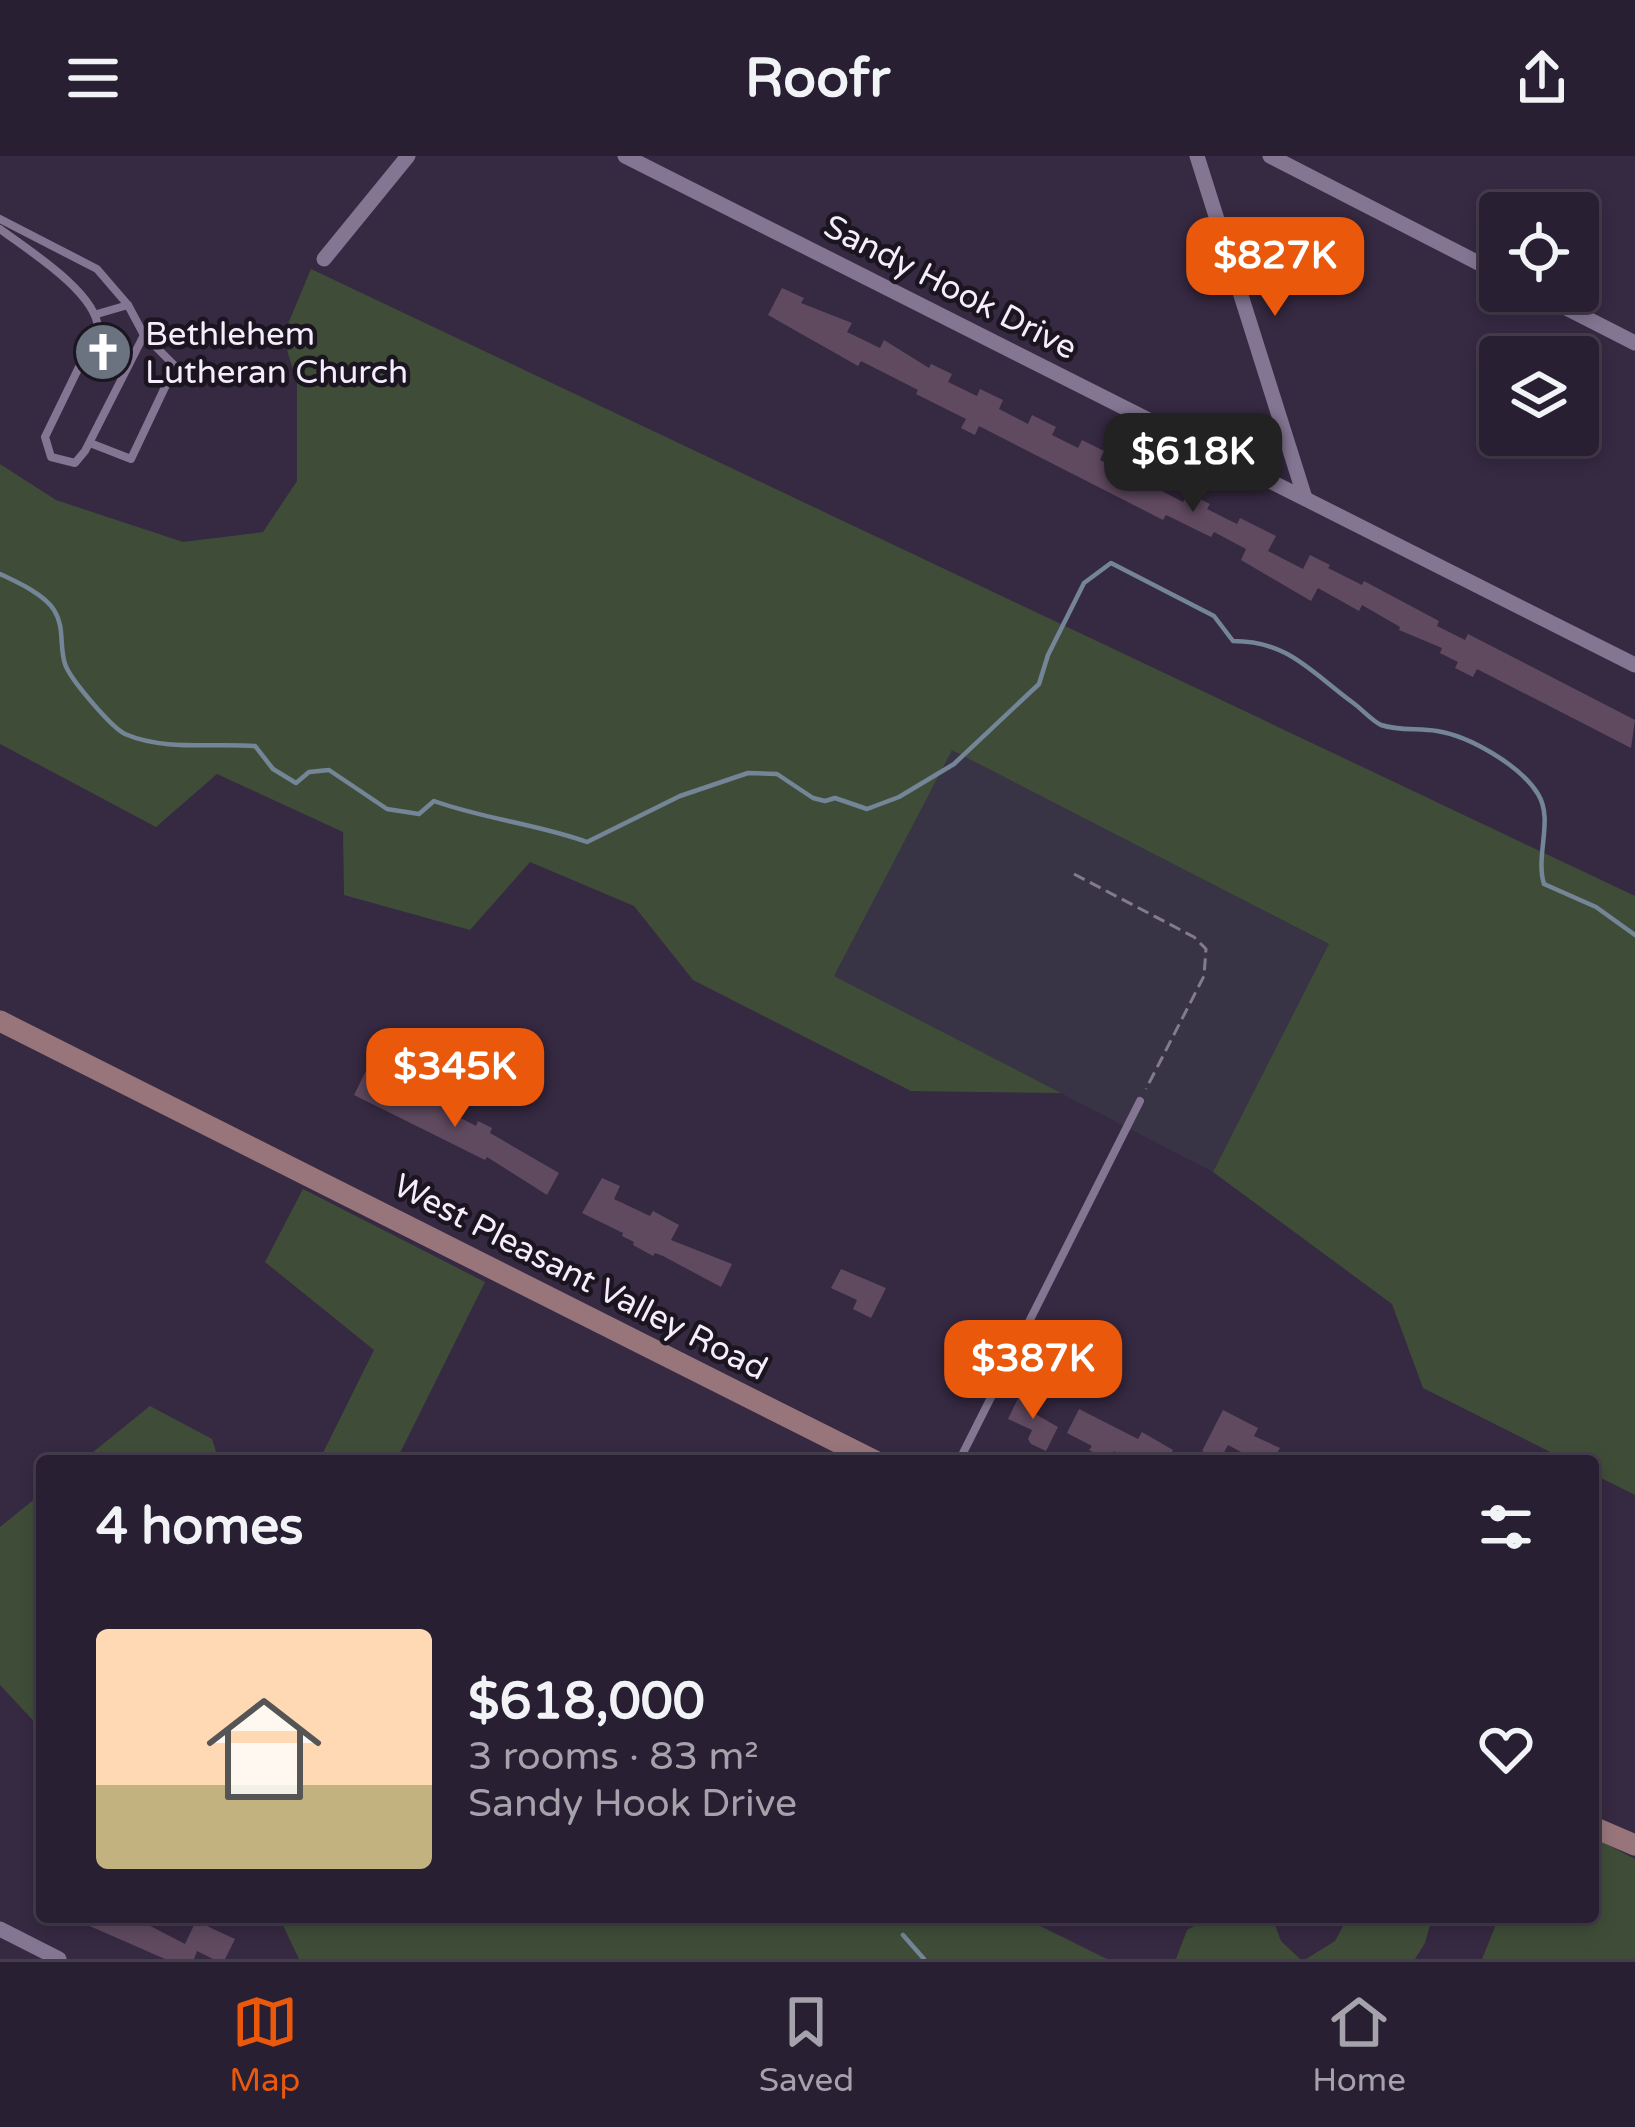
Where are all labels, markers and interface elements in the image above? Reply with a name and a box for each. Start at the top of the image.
icon: menu [60,45,126,111]
icon: share [1509,45,1575,111]
text: Roofr [745,46,890,111]
map controls [1479,192,1599,456]
button: locate [1479,192,1599,312]
street label: Sandy Hook Drive [817,207,1083,368]
pin: $827K [1191,217,1359,319]
text: $827K [1213,232,1337,279]
place label: Bethlehem Lutheran Church [145,315,408,392]
church icon: Bethlehem Lutheran Church [72,321,134,383]
button: layers [1479,336,1599,456]
pin: $618K [1109,413,1277,515]
text: $618K [1131,428,1255,475]
pin: $345K [371,1028,539,1130]
text: $345K [393,1043,517,1090]
street label: West Pleasant Valley Road [387,1166,774,1389]
pin: $387K [949,1320,1117,1422]
text: $387K [971,1335,1095,1382]
icon: filters [1473,1494,1539,1560]
text: 4 homes [96,1496,304,1558]
text: $618,000 [468,1671,705,1733]
icon: home [192,1677,336,1821]
icon: heart [1473,1716,1539,1782]
text: 3 rooms · 83 m² [468,1733,759,1780]
text: Sandy Hook Drive [468,1780,797,1827]
tab: Map [229,1989,300,2100]
tab: Saved [759,1989,854,2100]
tab: Home [1312,1989,1406,2100]

